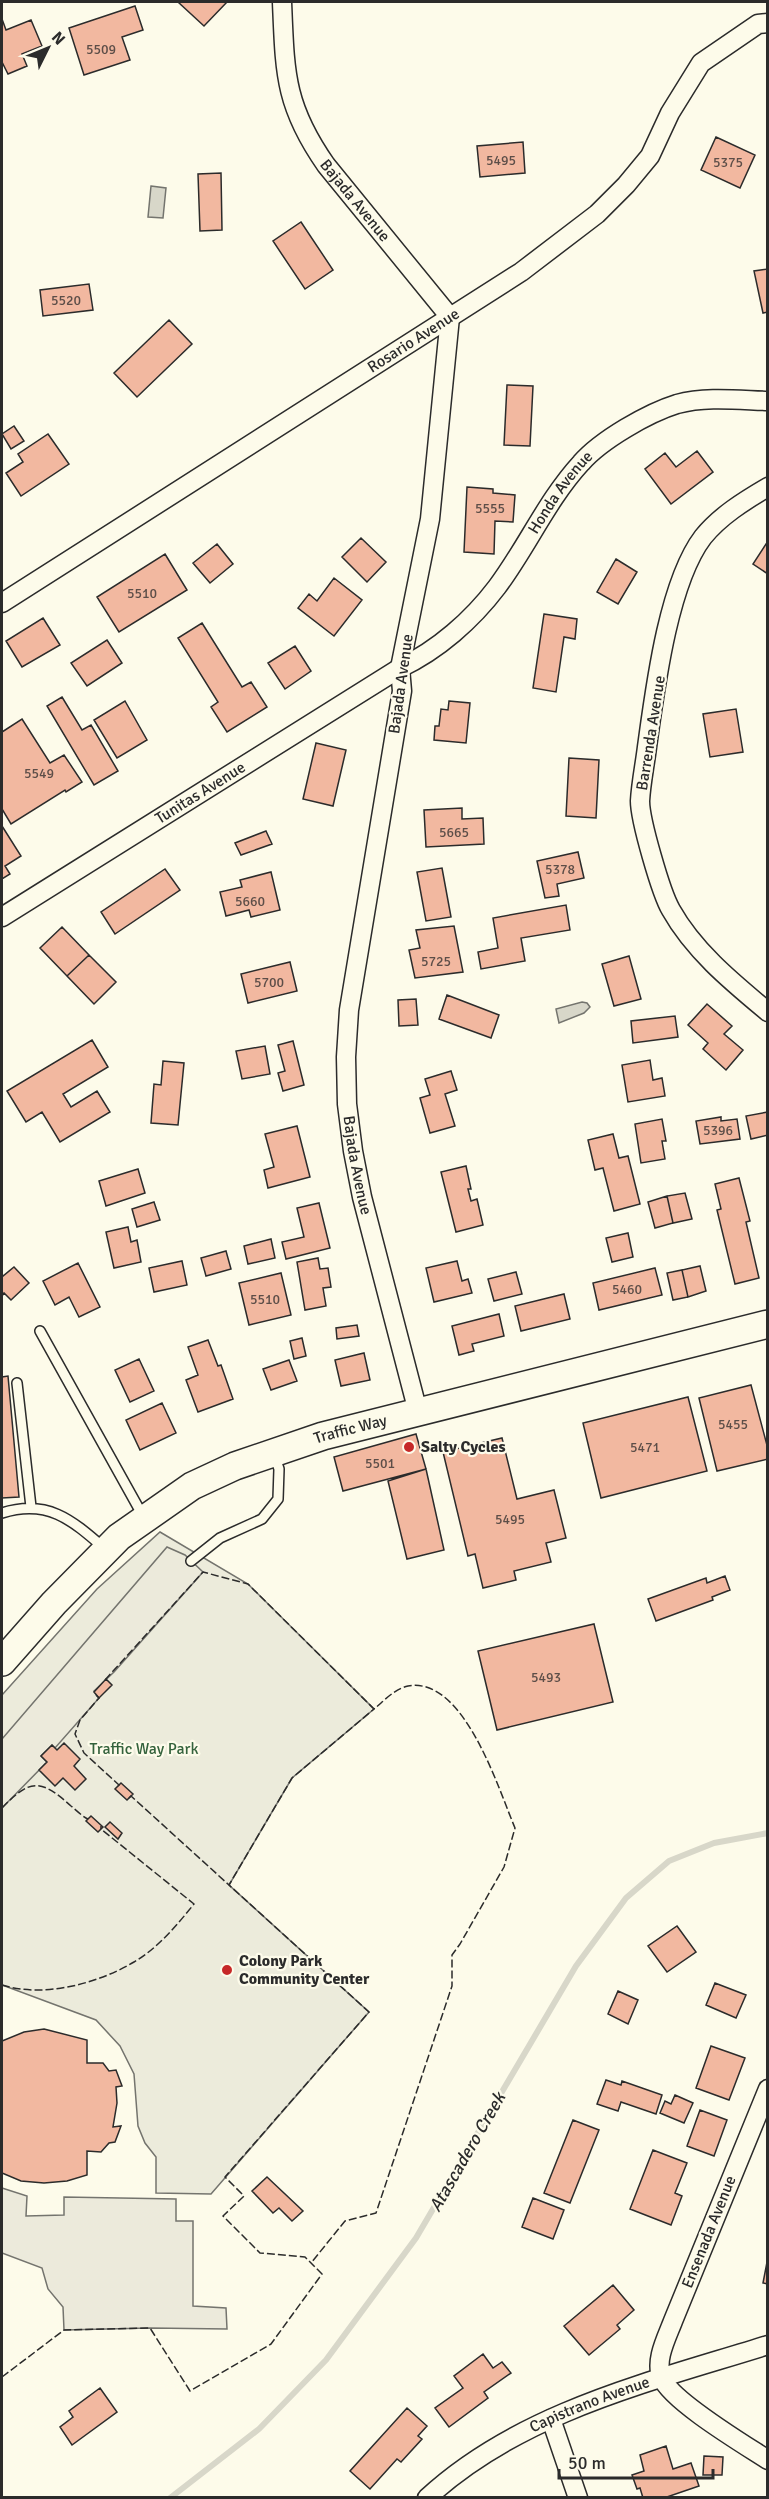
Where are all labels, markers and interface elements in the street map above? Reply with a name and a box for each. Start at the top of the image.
north arrow [18,18,78,78]
text: N [47,28,69,49]
house number: 5509 [86,41,116,58]
house number: 5495 [486,152,516,169]
house number: 5375 [713,154,743,171]
street label: Bajada Avenue [315,155,394,246]
house number: 5520 [51,292,81,309]
street label: Rosario Avenue [364,304,463,377]
street label: Honda Avenue [524,447,597,538]
house number: 5555 [475,500,505,517]
house number: 5510 [127,585,157,602]
street label: Bajada Avenue [384,633,418,735]
street label: Barrenda Avenue [632,674,670,792]
street label: Tunitas Avenue [152,757,249,829]
house number: 5549 [24,765,54,782]
house number: 5665 [439,824,469,841]
house number: 5378 [545,861,575,878]
house number: 5660 [235,893,265,910]
house number: 5725 [421,953,451,970]
house number: 5700 [254,974,284,991]
street label: Bajada Avenue [339,1114,376,1217]
house number: 5396 [703,1122,733,1139]
house number: 5460 [612,1281,642,1298]
house number: 5510 [250,1291,280,1308]
street label: Traffic Way [311,1410,390,1448]
house number: 5455 [718,1416,748,1433]
place label: Salty Cycles [421,1437,506,1457]
house number: 5471 [630,1439,660,1456]
marker: Salty Cycles [402,1440,416,1454]
house number: 5501 [365,1455,395,1472]
house number: 5495 [495,1511,525,1528]
house number: 5493 [531,1669,561,1686]
park label: Traffic Way Park [90,1739,198,1759]
place label: Colony Park Community Center [239,1951,370,1989]
marker: Colony Park Community Center [220,1963,234,1977]
water label: Atascadero Creek [424,2087,511,2215]
street label: Ensenada Avenue [677,2173,741,2291]
street label: Capistrano Avenue [526,2372,652,2437]
scale bar [559,2442,714,2480]
text: 50 m [568,2452,606,2474]

